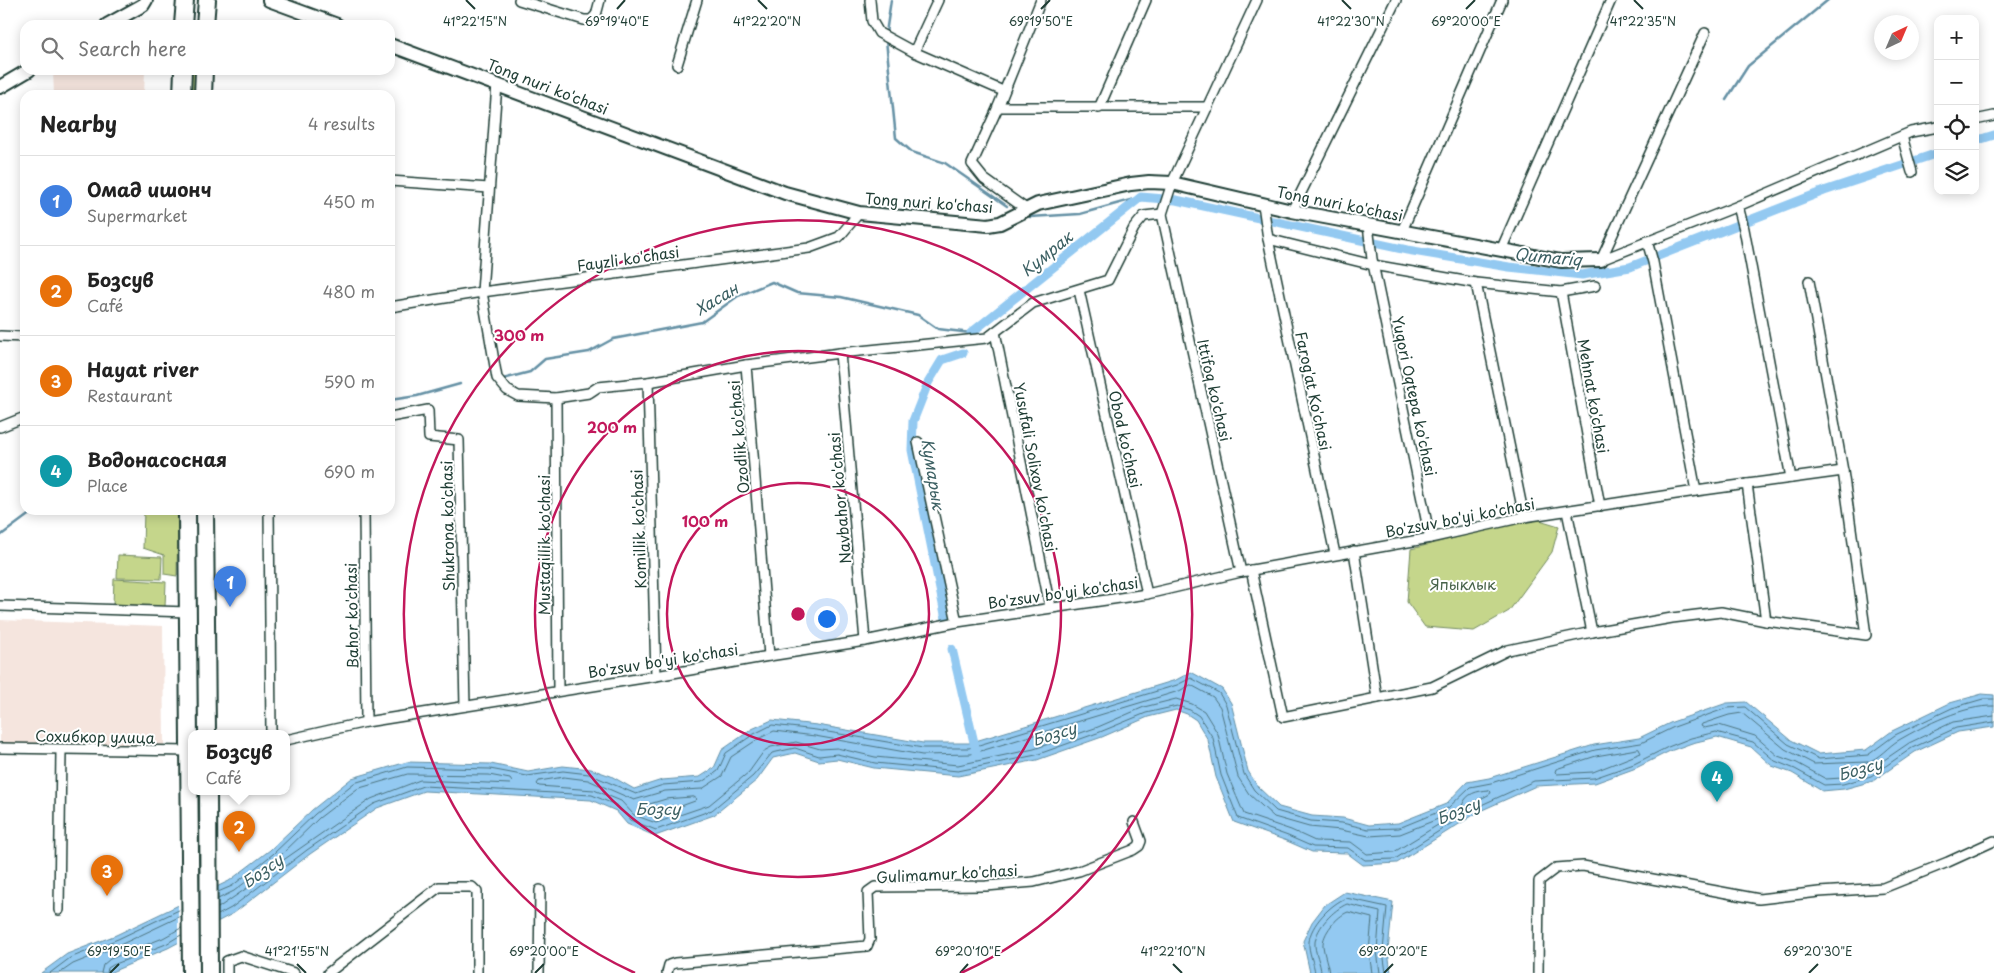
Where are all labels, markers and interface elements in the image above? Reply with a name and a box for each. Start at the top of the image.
text: 41°22'15"N [443,12,507,30]
text: 69°19'40"E [585,12,649,30]
text: 41°22'20"N [733,12,801,30]
text: 69°19'50"E [1009,12,1073,30]
text: 41°22'30"N [1317,12,1385,30]
text: 69°20'00"E [1431,12,1501,30]
text: 41°22'35"N [1610,12,1676,30]
north arrow [1874,15,1919,60]
map controls [1934,15,1979,195]
button: + [1934,15,1979,60]
search box [20,20,395,75]
icon: search [38,34,66,62]
text: Search here [78,34,187,62]
street label: Tong nuri ko'chasi [484,52,612,120]
button: − [1934,60,1979,105]
button: locate [1934,105,1979,150]
text: Nearby [40,107,117,139]
text: 4 results [308,111,375,135]
button: layers [1934,150,1979,195]
text: Омад ишонч [87,175,212,203]
street label: Tong nuri ko'chasi [1275,179,1405,227]
street label: Tong nuri ko'chasi [864,186,994,218]
text: 1 [52,189,60,213]
text: 450 m [323,189,375,213]
text: Supermarket [87,203,187,227]
water label: Кумрак [1015,224,1078,281]
street label: Fayzli ko'chasi [575,239,681,277]
water label: Qumariq [1513,241,1584,271]
text: Бозсув [87,265,154,293]
water label: Хасан [690,275,743,320]
text: 2 [50,279,62,303]
text: 480 m [323,279,375,303]
text: Café [87,293,123,317]
street label: Yuqori Oqtepa ko'chasi [1387,314,1443,478]
text: 300 m [494,323,544,346]
street label: Farog'at Ko'chasi [1290,329,1338,453]
street label: Ittifoq ko'chasi [1192,337,1238,443]
street label: Mehnat ko'chasi [1573,337,1615,455]
text: Hayat river [87,355,199,383]
text: 3 [51,369,61,393]
text: 590 m [323,369,375,393]
street label: Ozodlik ko'chasi [722,379,754,495]
street label: Yusufali Solixov ko'chasi [1008,380,1064,554]
text: Restaurant [87,383,173,407]
street label: Obod ko'chasi [1104,388,1148,490]
text: 200 m [587,415,637,438]
street label: Navbahor ko'chasi [822,431,856,565]
water label: Кумарык [917,437,952,513]
text: Водонасосная [87,445,227,473]
text: 4 [51,459,61,483]
text: 690 m [324,459,375,483]
street label: Shukrona ko'chasi [434,460,460,592]
street label: Komillik ko'chasi [624,469,652,589]
text: Place [87,473,128,497]
street label: Mustaqillik ko'chasi [532,475,555,615]
street label: Bo'zsuv bo'yi ko'chasi [1383,491,1537,543]
text: 100 m [682,509,728,532]
street label: Bahor ko'chasi [339,563,363,669]
pin: 1 [214,566,246,607]
street label: Bo'zsuv bo'yi ko'chasi [986,570,1140,614]
park label: Япыклык [1430,572,1496,595]
centre of rings [789,605,807,623]
your location [814,606,840,632]
street label: Bo'zsuv bo'yi ko'chasi [586,637,740,683]
water label: Бозсу [1029,714,1081,751]
street label: Сохибкор улица [35,723,156,749]
popup [188,730,290,795]
text: Бозсув [206,737,272,765]
water label: Бозсу [1835,750,1887,786]
pin: 4 [1701,761,1733,802]
text: Café [206,765,242,789]
water label: Бозсу [1433,790,1485,830]
water label: Бозсу [635,796,682,820]
pin: 2 [223,811,255,852]
water label: Бозсу [237,846,289,893]
pin: 3 [91,855,123,896]
street label: Gulimamur ko'chasi [876,858,1018,888]
text: 69°19'50"E [87,942,151,960]
text: 41°21'55"N [265,942,329,960]
text: 69°20'00"E [509,942,579,960]
text: 69°20'10"E [935,942,1001,960]
text: 41°22'10"N [1140,942,1206,960]
text: 69°20'20"E [1358,942,1428,960]
text: 69°20'30"E [1783,942,1853,960]

